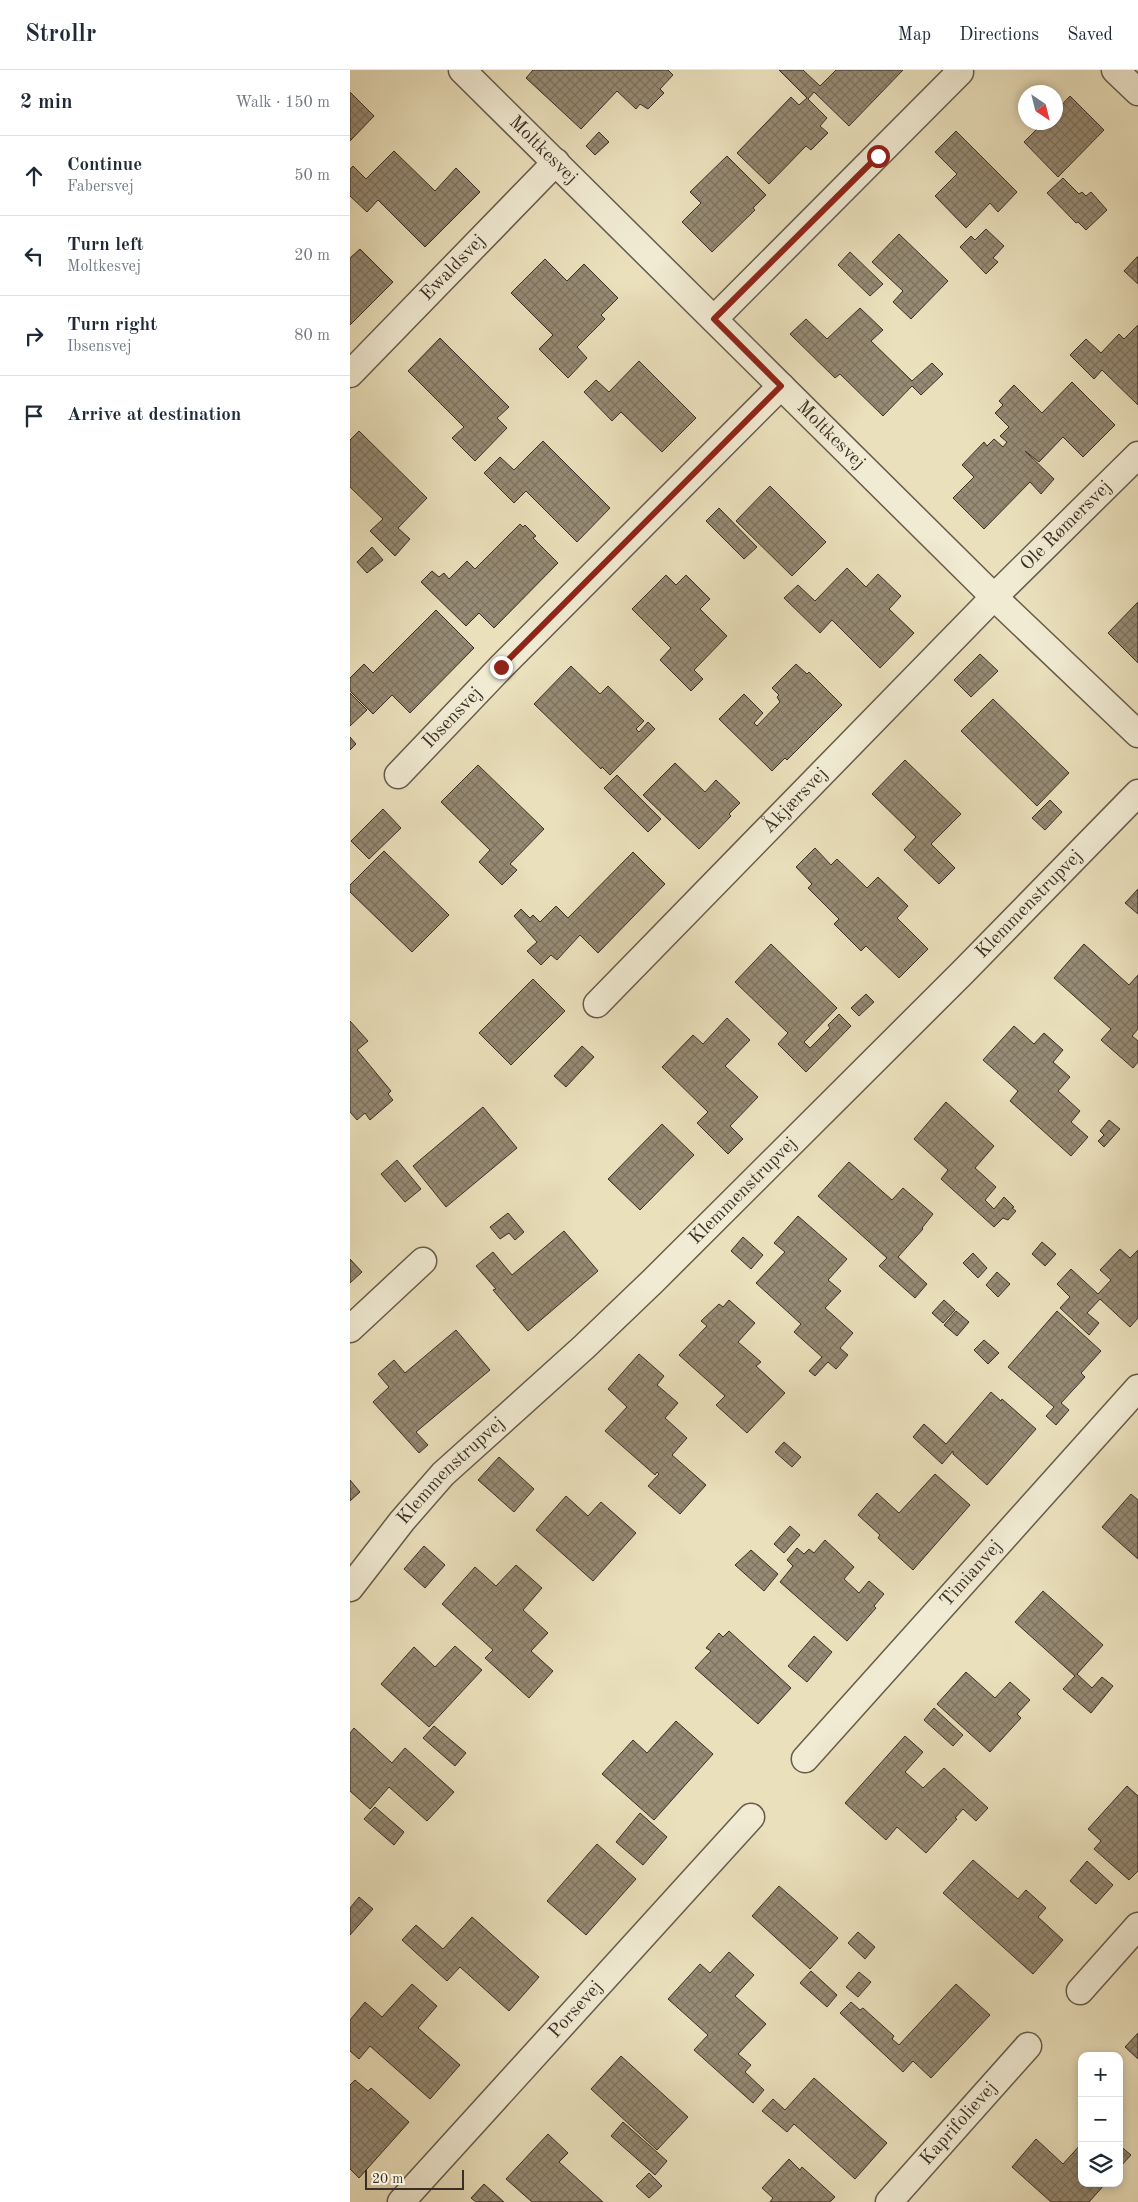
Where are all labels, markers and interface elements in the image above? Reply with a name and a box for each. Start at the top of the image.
text: Strollr [25,23,96,47]
text: Map [898,26,931,44]
text: Directions [959,26,1039,44]
text: Saved [1067,26,1113,44]
north arrow [1018,85,1063,130]
text: 2 min [20,92,73,113]
text: Walk · 150 m [235,95,330,111]
street label: Moltkesvej [505,112,581,188]
route start [867,145,890,168]
text: Continue [67,156,142,175]
icon: ahead [20,162,48,190]
text: 50 m [294,168,330,184]
text: Fabersvej [67,179,134,195]
street label: Ewaldsvej [417,231,489,305]
text: Turn left [67,236,144,255]
icon: left [20,242,48,270]
text: 20 m [294,248,330,264]
text: Moltkesvej [67,259,141,275]
text: Turn right [67,316,157,335]
icon: right [20,322,48,350]
text: 80 m [294,328,330,344]
text: Ibsensvej [67,339,132,355]
street label: Moltkesvej [793,398,869,473]
icon: arrive [20,402,48,430]
text: Arrive at destination [67,406,241,425]
street label: Ole Rømersvej [1017,477,1115,574]
route end [490,656,513,679]
street label: Ibsensvej [419,683,486,752]
street label: Åkjærsvej [756,764,831,837]
street label: Klemmenstrupvej [972,846,1086,962]
street label: Klemmenstrupvej [686,1134,801,1248]
street label: Klemmenstrupvej [394,1414,508,1528]
street label: Timianvej [937,1537,1006,1611]
street label: Porsevej [545,1977,607,2042]
map controls [1078,2052,1123,2187]
button: + [1078,2052,1123,2097]
street label: Kaprifolievej [917,2078,1001,2169]
button: − [1078,2097,1123,2142]
button: layers [1078,2142,1123,2187]
scale bar [365,2167,464,2190]
text: 20 m [372,2172,403,2186]

